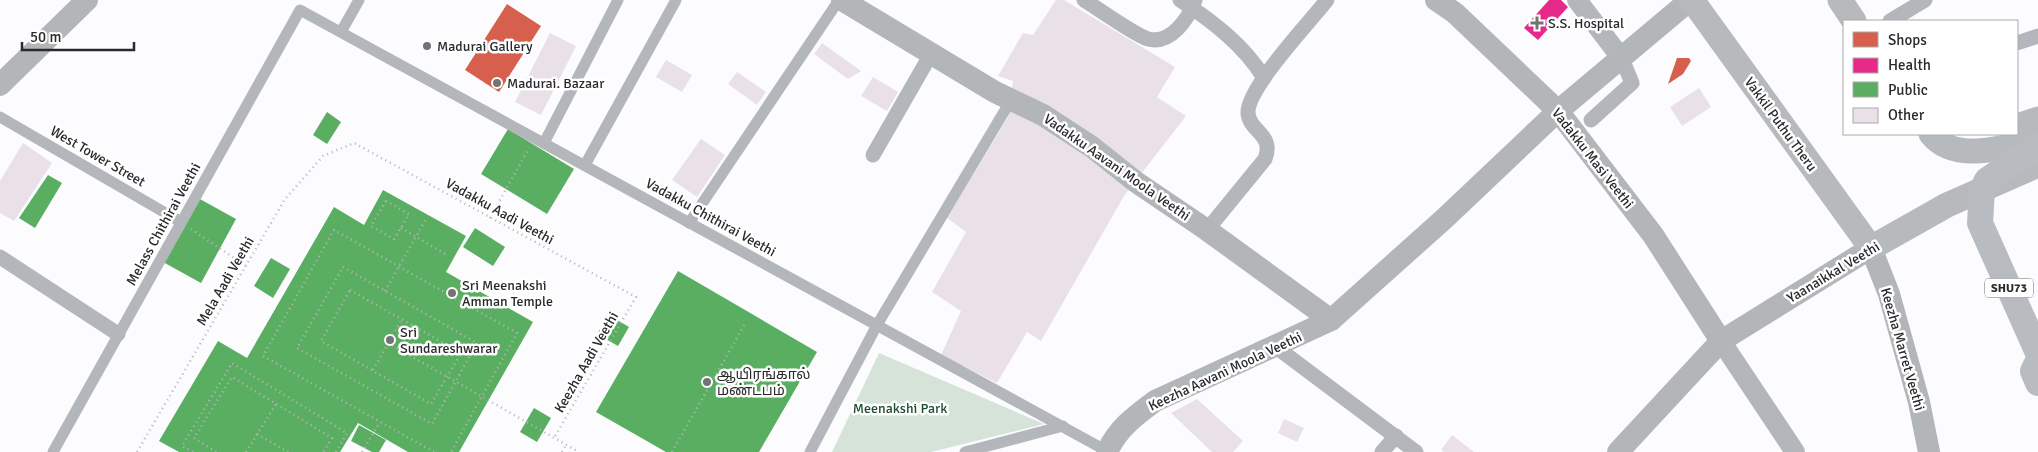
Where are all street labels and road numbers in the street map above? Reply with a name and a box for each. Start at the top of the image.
street label: Vakkil Puthu Theru [1741,74,1821,175]
street label: Vadakku Masi Veethi [1548,105,1637,212]
street label: Vadakku Aavani Moola Veethi [1040,110,1193,225]
street label: West Tower Street [47,122,148,191]
street label: Melass Chithirai Veethi [123,160,204,289]
street label: Vadakku Aadi Veethi [443,175,557,248]
street label: Vadakku Chithirai Veethi [643,175,779,260]
street label: Mela Aadi Veethi [193,234,258,329]
street label: Yaanaikkal Veethi [1784,238,1883,307]
road number: SHU73 [1985,278,2033,298]
street label: Keezha Marret Veethi [1877,286,1928,413]
street label: Keezha Aadi Veethi [551,309,622,416]
street label: Keezha Aavani Moola Veethi [1146,328,1305,415]

